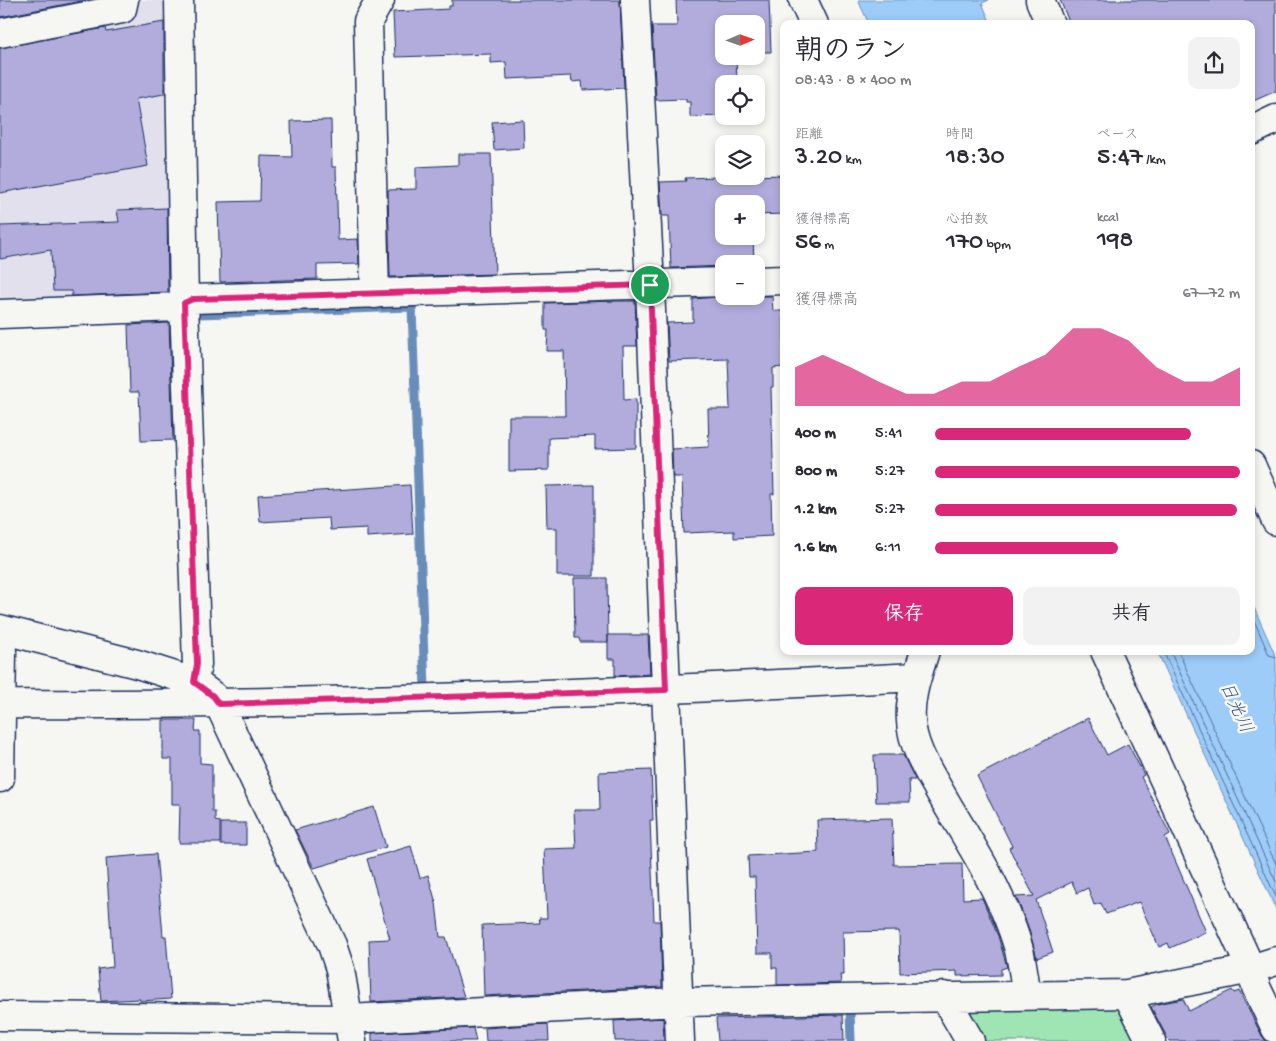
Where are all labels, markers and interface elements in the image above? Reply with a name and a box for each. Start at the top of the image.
north arrow [715,15,765,65]
map controls [715,15,765,305]
text: 朝のラン [795,36,907,69]
button: share [1188,37,1240,89]
text: 08:43 · 8 × 400 m [795,72,911,91]
button: locate [715,75,765,125]
text: 距離 [795,127,823,144]
text: 時間 [946,127,974,144]
text: ペース [1097,127,1138,144]
button: layers [715,135,765,185]
text: 3.20 [795,144,842,173]
text: 18:30 [946,144,1005,173]
text: 5:47 [1097,144,1143,173]
text: km [842,152,862,169]
text: /km [1143,152,1166,169]
button: + [715,195,765,245]
text: kcal [1097,210,1119,227]
text: 獲得標高 [795,212,851,229]
text: 心拍数 [946,212,988,229]
text: 198 [1097,227,1133,256]
text: 56 [795,229,821,258]
text: 170 [946,229,983,258]
text: m [821,237,834,254]
text: bpm [983,237,1011,254]
button: − [715,255,765,305]
pin [629,264,671,306]
icon: arrive [636,271,664,299]
text: 67–72 m [1182,285,1240,304]
text: 獲得標高 [795,292,859,311]
text: 400 m [795,425,836,444]
text: 5:41 [875,425,902,444]
text: 800 m [795,463,837,482]
text: 5:27 [875,463,905,482]
text: 1.2 km [795,501,837,520]
text: 5:27 [875,501,905,520]
text: 1.6 km [795,539,837,558]
text: 6:11 [875,539,901,558]
button: 保存 [795,587,1013,645]
button: 共有 [1023,587,1240,645]
water label: 日光川 [1214,679,1256,737]

